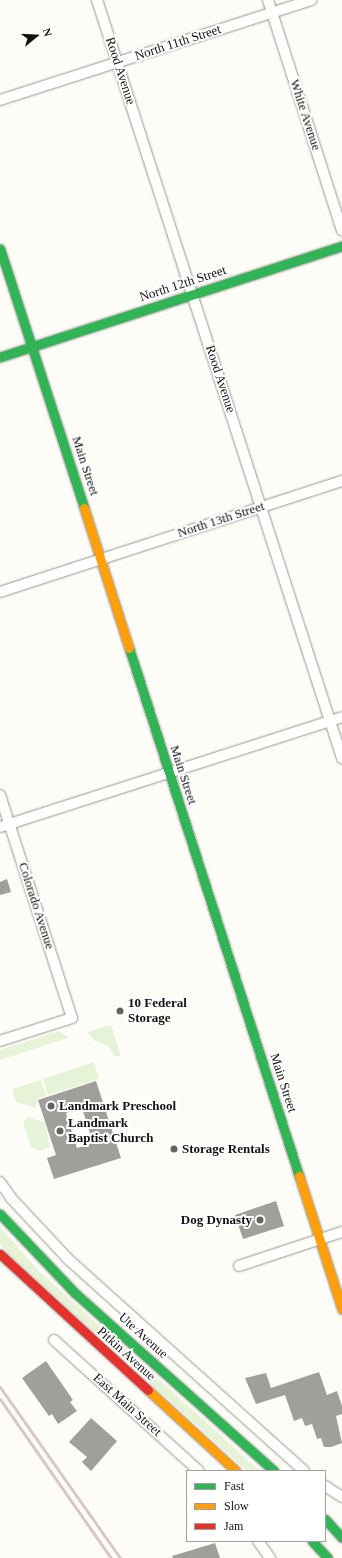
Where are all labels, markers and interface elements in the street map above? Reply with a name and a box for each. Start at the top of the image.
north arrow [16,16,56,56]
street label: North 11th Street [133,22,223,64]
text: N [40,27,54,38]
street label: Rood Avenue [102,35,138,107]
street label: White Avenue [286,77,324,153]
street label: North 12th Street [138,263,228,305]
street label: Rood Avenue [202,343,238,415]
street label: Main Street [68,435,102,497]
street label: North 13th Street [176,499,266,541]
street label: Main Street [166,744,200,806]
street label: Colorado Avenue [15,860,57,952]
place label: 10 Federal Storage [128,996,187,1027]
marker: 10 Federal Storage [115,1006,125,1016]
street label: Main Street [266,1052,300,1114]
place label: Landmark Preschool [59,1098,176,1114]
marker: Landmark Preschool [46,1101,56,1111]
place label: Landmark Baptist Church [68,1116,153,1147]
marker: Landmark Baptist Church [55,1126,65,1136]
place label: Storage Rentals [182,1141,270,1157]
marker: Storage Rentals [169,1144,179,1154]
place label: Dog Dynasty [181,1212,252,1228]
marker: Dog Dynasty [255,1215,265,1225]
street label: Ute Avenue [115,1310,171,1362]
street label: Pitkin Avenue [93,1324,159,1384]
street label: East Main Street [90,1370,164,1440]
legend [186,1470,326,1542]
text: Fast [224,1479,244,1493]
text: Slow [224,1499,249,1513]
text: Jam [224,1519,243,1533]

